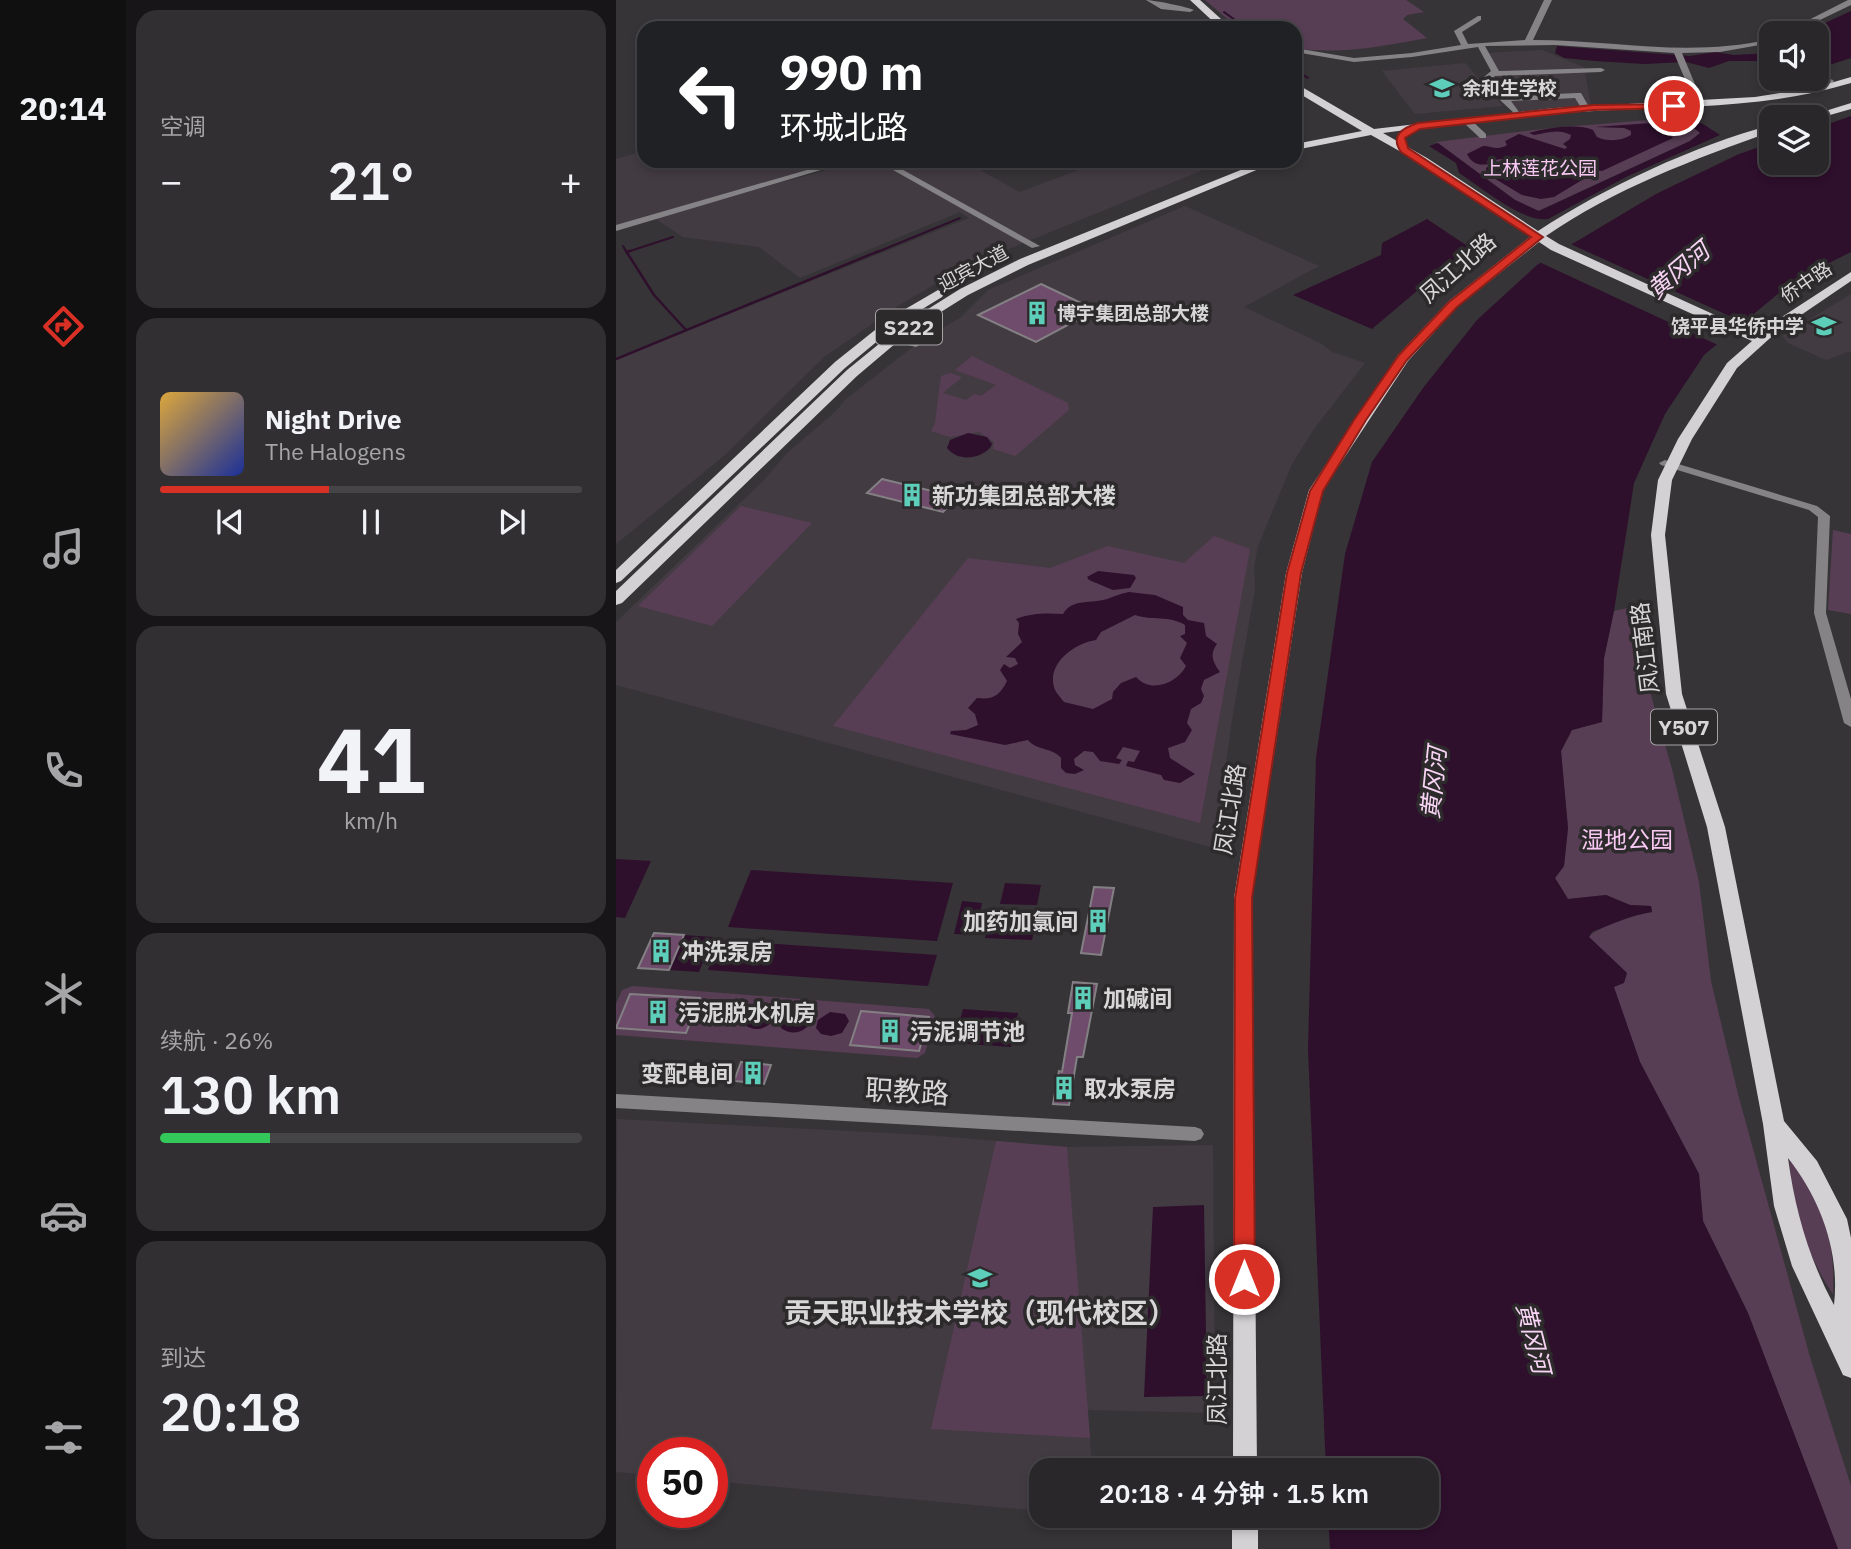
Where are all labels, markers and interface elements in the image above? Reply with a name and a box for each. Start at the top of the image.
map controls [1759,21,1829,175]
button: sound [1759,21,1829,91]
text: 990 m [780,40,924,103]
icon: left [665,49,756,140]
school or university icon: 余和生学校 [1428,74,1456,102]
place label: 余和生学校 [1462,76,1557,100]
pin [1644,76,1704,136]
text: 20:14 [19,87,107,129]
icon: arrive [1655,87,1693,125]
button: layers [1759,105,1829,175]
text: 环城北路 [780,106,908,148]
text: 空调 [160,111,206,141]
text: 21° [328,147,414,214]
text: − [160,156,183,205]
text: + [559,156,582,205]
park label: 上林莲花公园 [1483,156,1597,180]
street label: 凤江北路 [1412,226,1502,308]
water label: 黄冈河 [1640,232,1719,305]
street label: 迎宾大道 [934,240,1012,296]
street label: 侨中路 [1776,256,1836,308]
building icon: 博宇集团总部大楼 [1023,299,1051,327]
place label: 博宇集团总部大楼 [1057,301,1209,325]
icon: directions [39,302,88,351]
road number: S222 [876,310,942,344]
school or university icon: 饶平县华侨中学 [1810,312,1838,340]
place label: 饶平县华侨中学 [1671,314,1804,338]
text: Night Drive [265,402,402,436]
text: The Halogens [265,436,406,466]
place label: 新功集团总部大楼 [932,480,1116,510]
building icon: 新功集团总部大楼 [898,481,926,509]
icon: previous [211,503,249,541]
icon: pause [352,503,390,541]
icon: next [493,503,531,541]
icon: music [39,524,88,573]
street label: 凤江南路 [1624,601,1664,695]
text: 41 [316,700,426,818]
road number: Y507 [1651,710,1717,744]
water label: 黄冈河 [1413,742,1453,820]
icon: phone [39,746,88,795]
street label: 凤江北路 [1207,761,1251,857]
text: km/h [344,805,398,835]
park label: 湿地公园 [1581,824,1673,854]
place label: 加药加氯间 [963,906,1078,936]
building icon: 加药加氯间 [1084,907,1112,935]
place label: 冲洗泵房 [681,936,773,966]
building icon: 冲洗泵房 [647,937,675,965]
icon: climate [39,969,88,1018]
place label: 加碱间 [1103,983,1172,1013]
building icon: 加碱间 [1069,984,1097,1012]
place label: 污泥脱水机房 [678,997,816,1027]
building icon: 污泥脱水机房 [644,998,672,1026]
place label: 污泥调节池 [910,1016,1025,1046]
building icon: 污泥调节池 [876,1017,904,1045]
text: 续航 · 26% [160,1025,273,1055]
place label: 变配电间 [641,1058,733,1088]
building icon: 变配电间 [739,1059,767,1087]
text: 130 km [160,1061,341,1128]
street label: 职教路 [864,1070,950,1112]
place label: 取水泵房 [1084,1073,1176,1103]
building icon: 取水泵房 [1050,1074,1078,1102]
icon: car [39,1191,88,1240]
position arrow [1207,1242,1281,1316]
school or university icon: 贡天职业技术学校（现代校区） [966,1264,994,1292]
place label: 贡天职业技术学校（现代校区） [784,1294,1176,1331]
water label: 黄冈河 [1510,1299,1559,1381]
street label: 凤江北路 [1201,1333,1231,1425]
text: 到达 [160,1342,206,1372]
text: 20:18 [160,1378,301,1445]
icon: filters [39,1413,88,1462]
speed limit sign: 50 [637,1437,728,1528]
text: 20:18 · 4 分钟 · 1.5 km [1099,1476,1369,1510]

